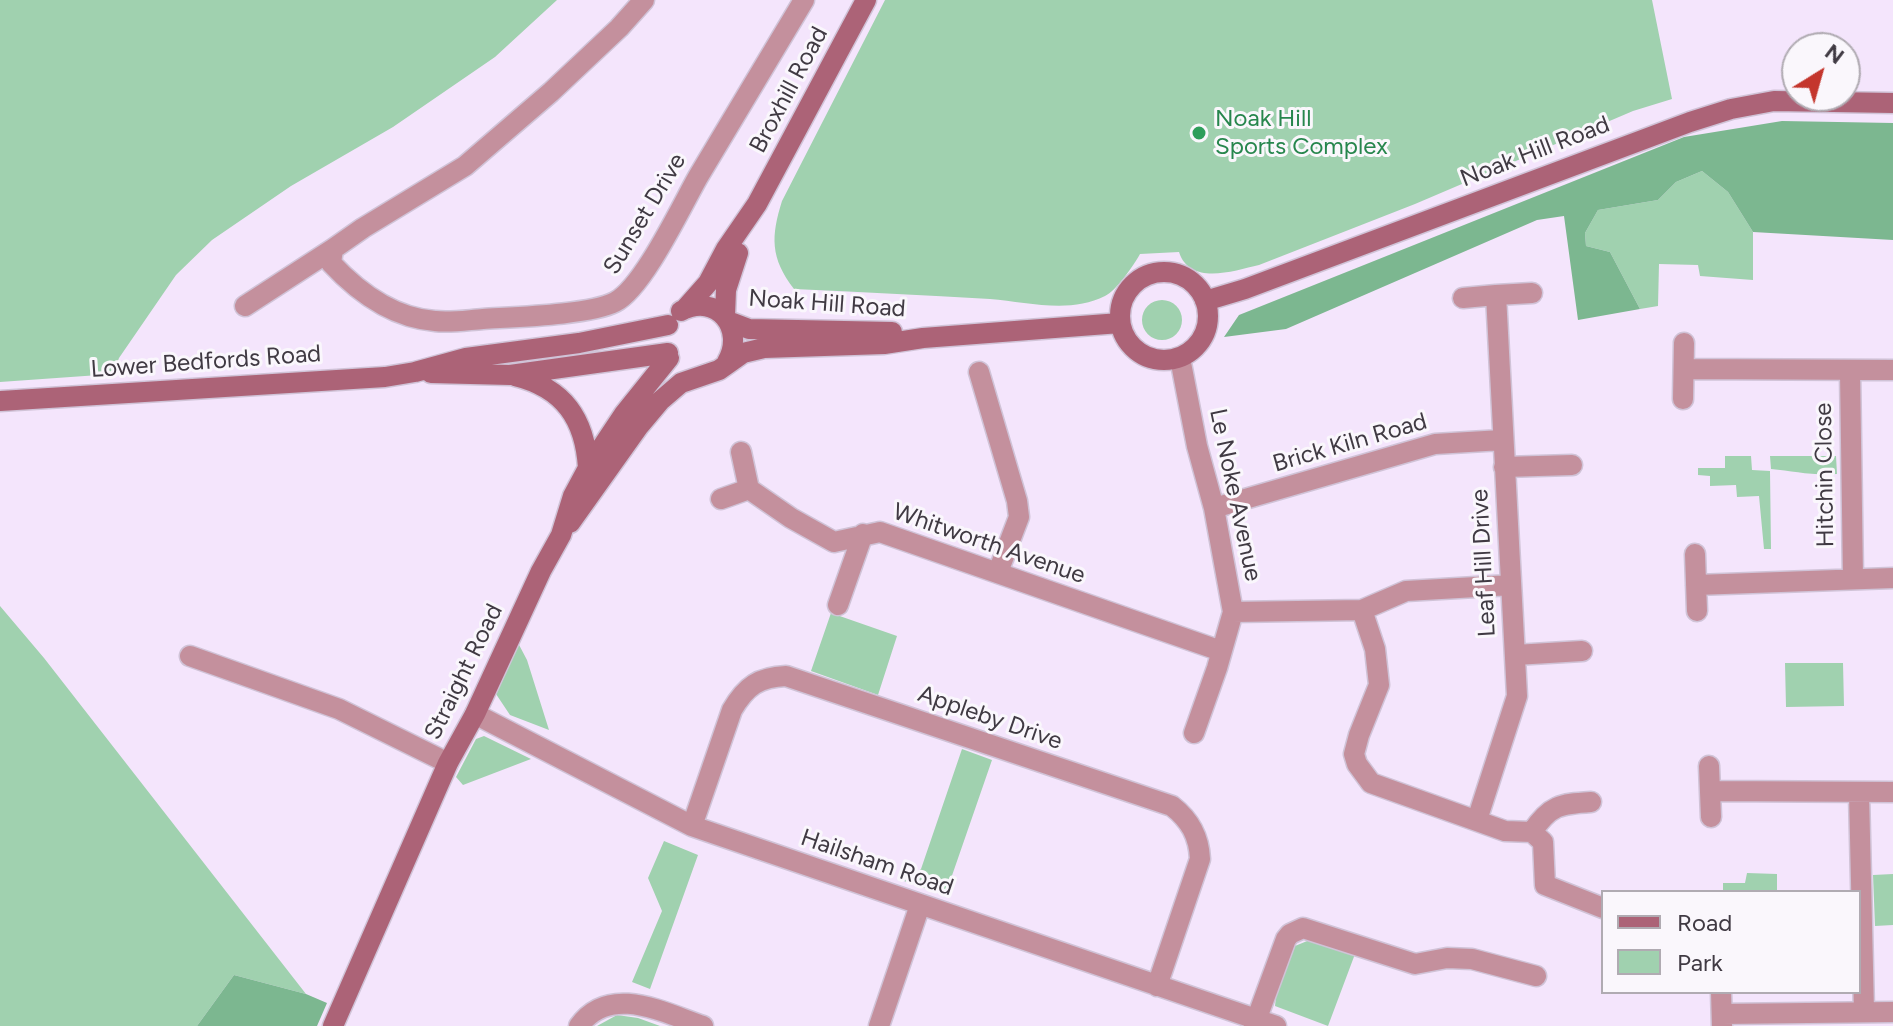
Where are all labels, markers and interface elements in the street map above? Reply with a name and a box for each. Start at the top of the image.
street label: Broxhill Road [744,22,834,158]
north arrow [1781,32,1861,112]
text: N [1820,38,1849,70]
place label: Noak Hill Sports Complex [1215,105,1388,161]
street label: Noak Hill Road [1456,110,1614,194]
marker: Noak Hill Sports Complex [1190,124,1208,142]
street label: Sunset Drive [598,148,692,280]
street label: Noak Hill Road [747,284,907,324]
street label: Lower Bedfords Road [90,340,322,384]
street label: Hitchin Close [1809,402,1841,548]
street label: Le Noke Avenue [1203,406,1267,584]
street label: Brick Kiln Road [1270,407,1430,479]
street label: Leaf Hill Drive [1466,488,1502,638]
street label: Whitworth Avenue [889,498,1089,590]
street label: Straight Road [419,599,509,745]
street label: Appleby Drive [914,680,1066,756]
street label: Hailsham Road [797,823,957,903]
legend [1601,890,1861,994]
text: Road [1677,908,1732,937]
text: Park [1677,948,1723,977]

